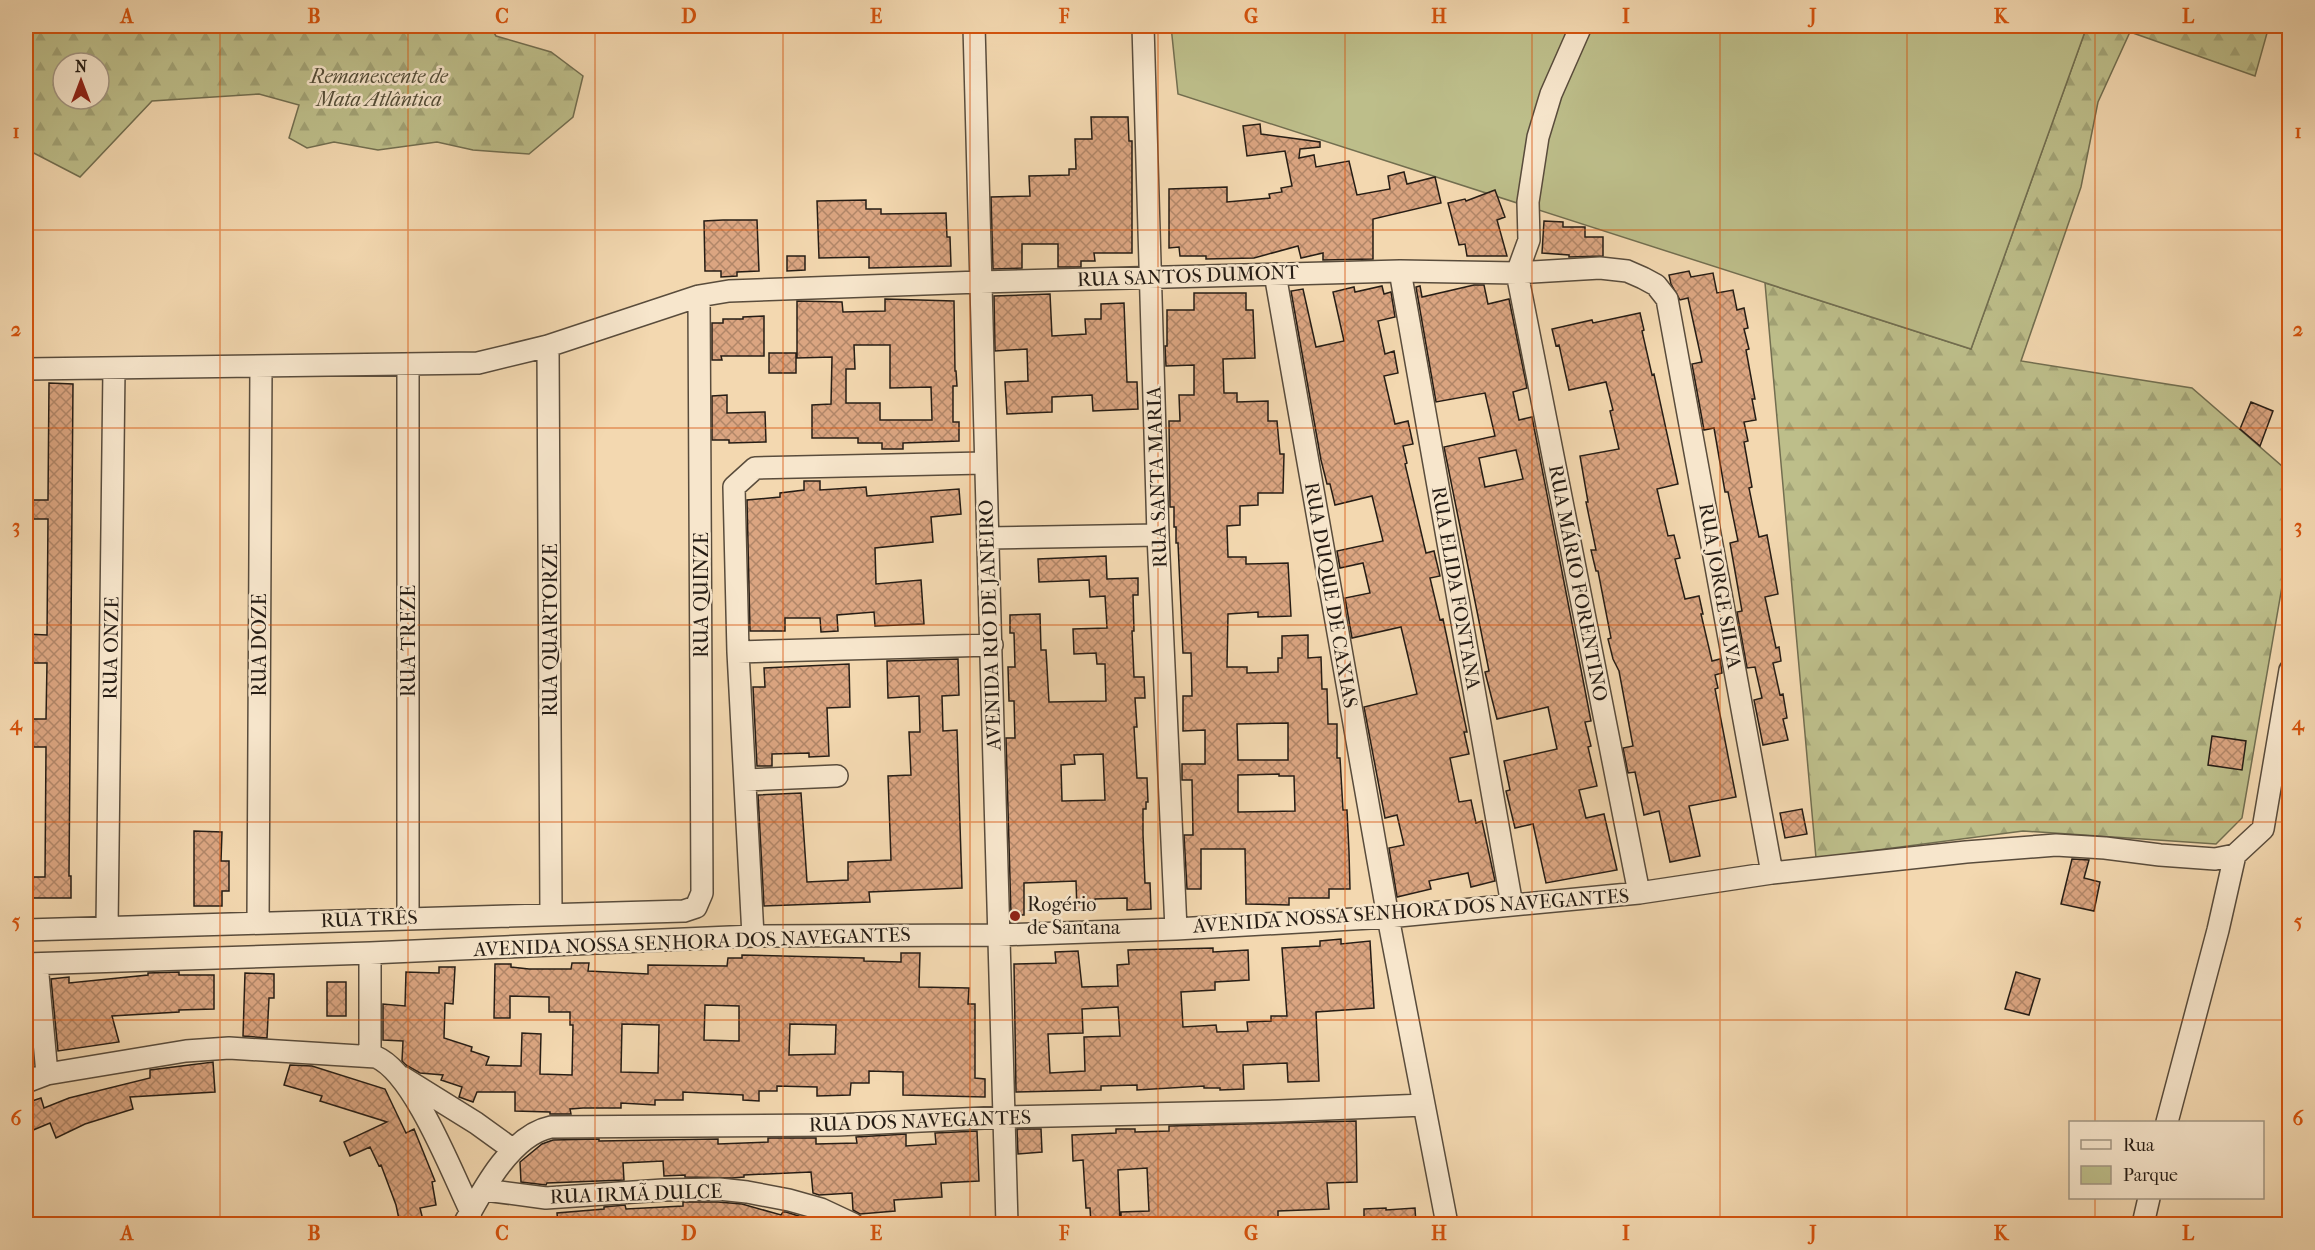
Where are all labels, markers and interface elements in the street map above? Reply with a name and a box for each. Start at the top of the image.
text: A [119,5,135,28]
text: B [307,5,321,28]
text: C [495,5,509,28]
text: D [681,5,697,28]
text: E [870,5,882,28]
text: F [1058,5,1070,28]
text: G [1244,5,1258,28]
text: H [1431,5,1447,28]
text: I [1622,5,1630,28]
text: J [1807,5,1817,28]
text: K [1994,5,2010,28]
text: L [2182,5,2195,28]
north arrow [51,51,111,111]
text: N [75,57,88,76]
park label: Remanescente de Mata Atlântica [308,65,449,111]
text: 1 [12,120,20,143]
text: 1 [2294,120,2302,143]
street label: RUA SANTOS DUMONT [1077,261,1300,291]
text: 2 [11,318,21,341]
text: 2 [2293,318,2303,341]
street label: RUA SANTA MARIA [1142,385,1172,568]
street label: RUA MÁRIO FORENTINO [1544,463,1613,703]
street label: RUA DUQUE DE CAXIAS [1300,480,1362,710]
street label: RUA ELIDA FONTANA [1427,485,1485,692]
street label: AVENIDA RIO DE JANEIRO [974,499,1006,752]
street label: RUA JORGE SILVA [1694,501,1746,672]
text: 3 [12,515,20,538]
text: 3 [2294,515,2302,538]
street label: RUA QUINZE [690,532,713,658]
street label: RUA QUARTORZE [539,543,562,717]
street label: RUA TREZE [397,585,420,697]
street label: RUA DOZE [248,593,271,697]
street label: RUA ONZE [99,596,123,700]
text: 4 [9,712,23,736]
text: 4 [2291,712,2305,736]
street label: AVENIDA NOSSA SENHORA DOS NAVEGANTES [1191,884,1630,938]
place label: Rogério de Santana [1027,893,1121,939]
street label: RUA TRÊS [320,905,418,932]
marker: Rogério de Santana [1008,909,1022,923]
text: 5 [12,910,21,933]
text: 5 [2294,910,2303,933]
street label: AVENIDA NOSSA SENHORA DOS NAVEGANTES [472,923,911,961]
street label: RUA DOS NAVEGANTES [808,1106,1032,1136]
text: 6 [11,1107,23,1130]
text: 6 [2293,1107,2305,1130]
legend [2069,1121,2264,1199]
text: Rua [2123,1135,2155,1156]
text: Parque [2123,1165,2178,1186]
street label: RUA IRMÃ DULCE [549,1178,723,1209]
text: A [119,1222,135,1245]
text: B [307,1222,321,1245]
text: C [495,1222,509,1245]
text: D [681,1222,697,1245]
text: E [870,1222,882,1245]
text: F [1058,1222,1070,1245]
text: G [1244,1222,1258,1245]
text: H [1431,1222,1447,1245]
text: I [1622,1222,1630,1245]
text: J [1807,1222,1817,1245]
text: K [1994,1222,2010,1245]
text: L [2182,1222,2195,1245]

